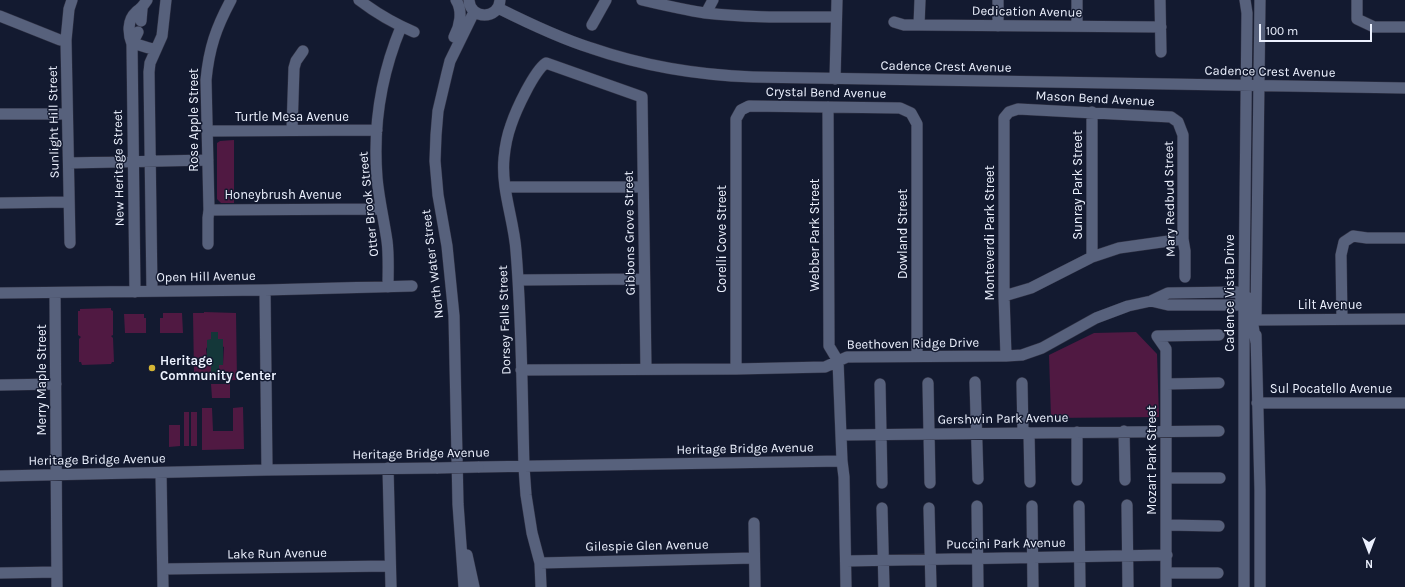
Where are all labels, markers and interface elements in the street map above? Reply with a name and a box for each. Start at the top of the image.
street label: Dedication Avenue [972,3,1082,21]
scale bar [1261,16,1374,42]
text: 100 m [1266,24,1298,38]
street label: Cadence Crest Avenue [880,58,1012,76]
street label: Cadence Crest Avenue [1204,63,1336,81]
street label: Sunlight Hill Street [45,65,63,179]
street label: Rose Apple Street [186,68,202,172]
street label: Crystal Bend Avenue [766,84,886,102]
street label: Mason Bend Avenue [1035,88,1155,110]
street label: New Heritage Street [110,109,128,227]
street label: Turtle Mesa Avenue [235,109,349,125]
street label: Sunray Park Street [1070,130,1086,240]
street label: Mary Redbud Street [1161,141,1179,257]
street label: Otter Brook Street [356,151,382,257]
street label: Monteverdi Park Street [982,165,998,301]
street label: Gibbons Grove Street [621,171,639,295]
street label: Webber Park Street [807,179,823,291]
street label: Corelli Cove Street [714,185,730,293]
street label: Honeybrush Avenue [224,187,342,203]
street label: Dowland Street [895,189,911,279]
street label: North Water Street [419,209,447,319]
street label: Cadence Vista Drive [1222,234,1238,352]
street label: Dorsey Falls Street [495,265,515,375]
street label: Open Hill Avenue [156,268,256,286]
street label: Lilt Avenue [1298,297,1362,313]
street label: Merry Maple Street [34,324,50,436]
street label: Beethoven Ridge Drive [847,335,979,353]
place label: Heritage Community Center [160,353,276,384]
marker: Heritage Community Center [147,363,157,373]
street label: Sul Pocatello Avenue [1270,381,1392,397]
street label: Mozart Park Street [1144,405,1160,515]
street label: Gershwin Park Avenue [937,410,1069,428]
street label: Heritage Bridge Avenue [676,440,814,458]
street label: Heritage Bridge Avenue [352,445,490,463]
street label: Heritage Bridge Avenue [28,451,166,469]
north arrow [1349,531,1389,571]
street label: Puccini Park Avenue [946,535,1066,553]
street label: Gilespie Glen Avenue [585,537,709,555]
street label: Lake Run Avenue [227,545,327,563]
text: N [1365,557,1373,570]

